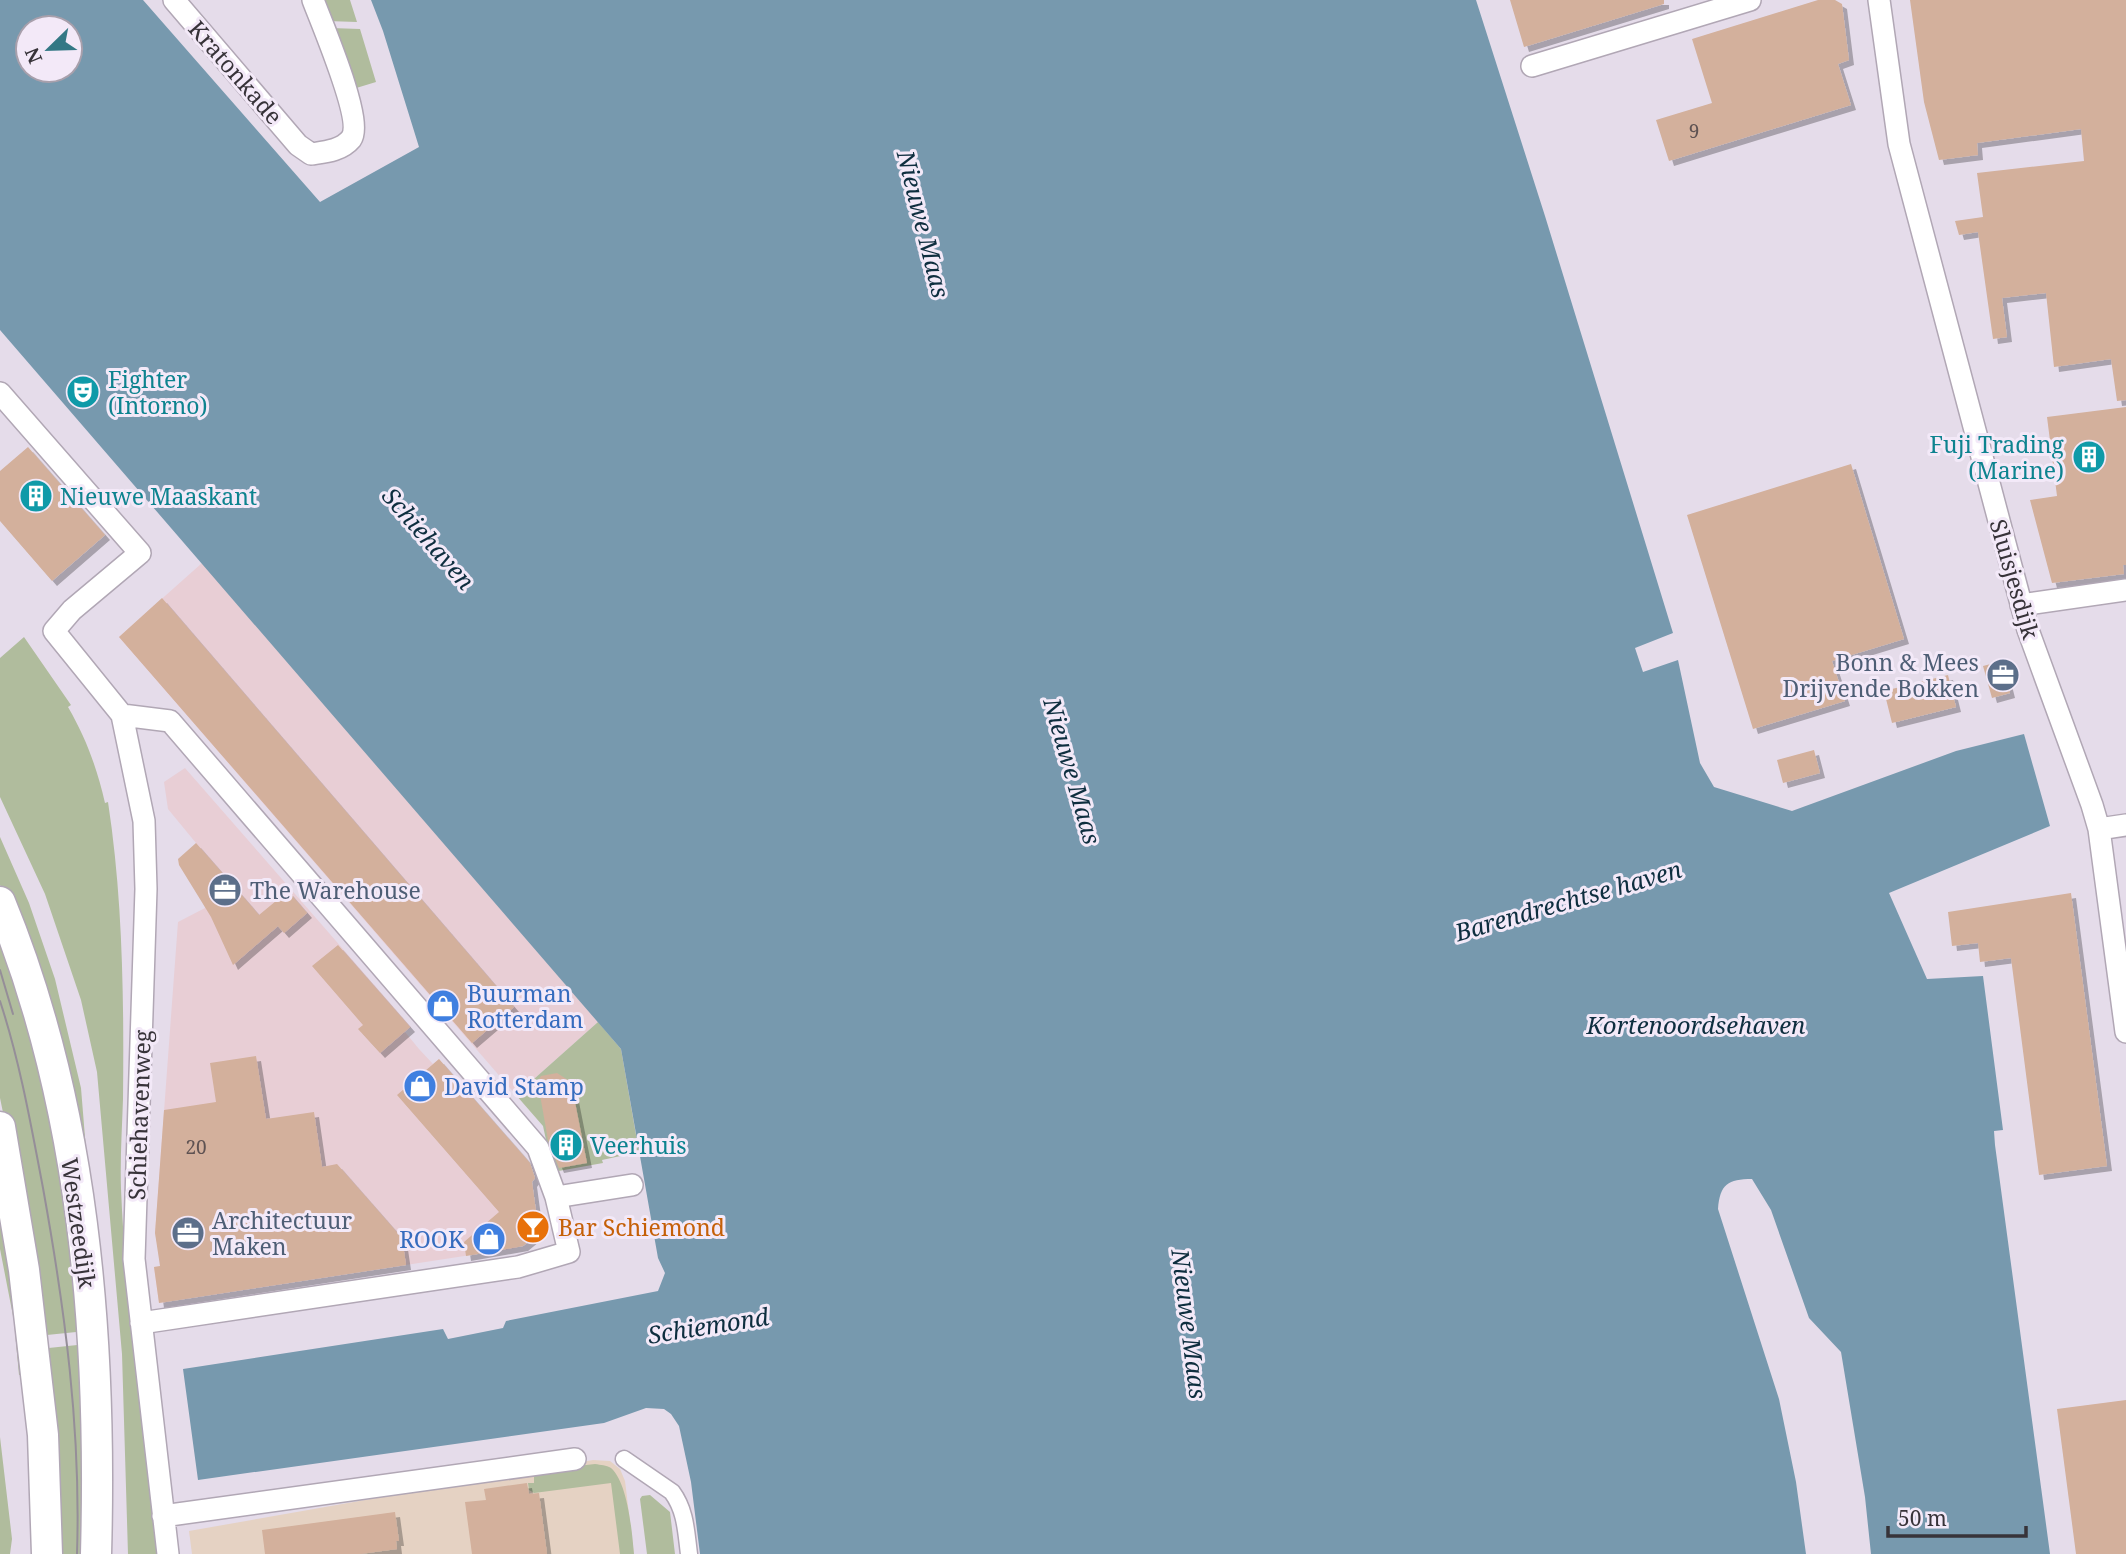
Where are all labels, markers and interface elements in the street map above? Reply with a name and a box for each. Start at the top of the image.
street label: Kratonkade [182,13,290,131]
north arrow [14,14,84,84]
text: N [18,44,48,68]
house number: 9 [1689,118,1699,144]
water label: Nieuwe Maas [889,146,958,301]
place label: Fighter (Intorno) [108,363,208,421]
theatre icon: Fighter (Intorno) [64,373,102,411]
place label: Fuji Trading (Marine) [1929,428,2065,486]
building icon: Fuji Trading (Marine) [2070,438,2108,476]
building icon: Nieuwe Maaskant [17,477,55,515]
place label: Nieuwe Maaskant [60,480,257,512]
water label: Schiehaven [375,480,483,596]
street label: Sluisjesdijk [1983,515,2048,643]
place label: Bonn & Mees Drijvende Bokken [1782,646,1979,704]
office icon: Bonn & Mees Drijvende Bokken [1984,656,2022,694]
water label: Nieuwe Maas [1036,693,1110,848]
water label: Barendrechtse haven [1450,852,1685,948]
office icon: The Warehouse [206,871,244,909]
place label: The Warehouse [250,874,421,906]
place label: Buurman Rotterdam [467,977,584,1035]
shop icon: Buurman Rotterdam [424,987,462,1025]
water label: Kortenoordsehaven [1586,1008,1805,1041]
street label: Schiehavenweg [120,1029,158,1201]
shop icon: David Stamp [401,1067,439,1105]
place label: David Stamp [444,1070,584,1102]
building icon: Veerhuis [547,1126,585,1164]
place label: Veerhuis [590,1129,687,1161]
house number: 20 [185,1134,207,1160]
street label: Westzeedijk [54,1156,104,1291]
place label: Architectuur Maken [212,1204,352,1262]
bar icon: Bar Schiemond [514,1208,552,1246]
place label: Bar Schiemond [558,1211,725,1243]
office icon: Architectuur Maken [169,1214,207,1252]
shop icon: ROOK [470,1220,508,1258]
place label: ROOK [399,1223,465,1255]
water label: Nieuwe Maas [1164,1246,1216,1401]
water label: Schiemond [645,1299,771,1351]
scale bar [1888,1494,2026,1538]
text: 50 m [1898,1504,1947,1532]

